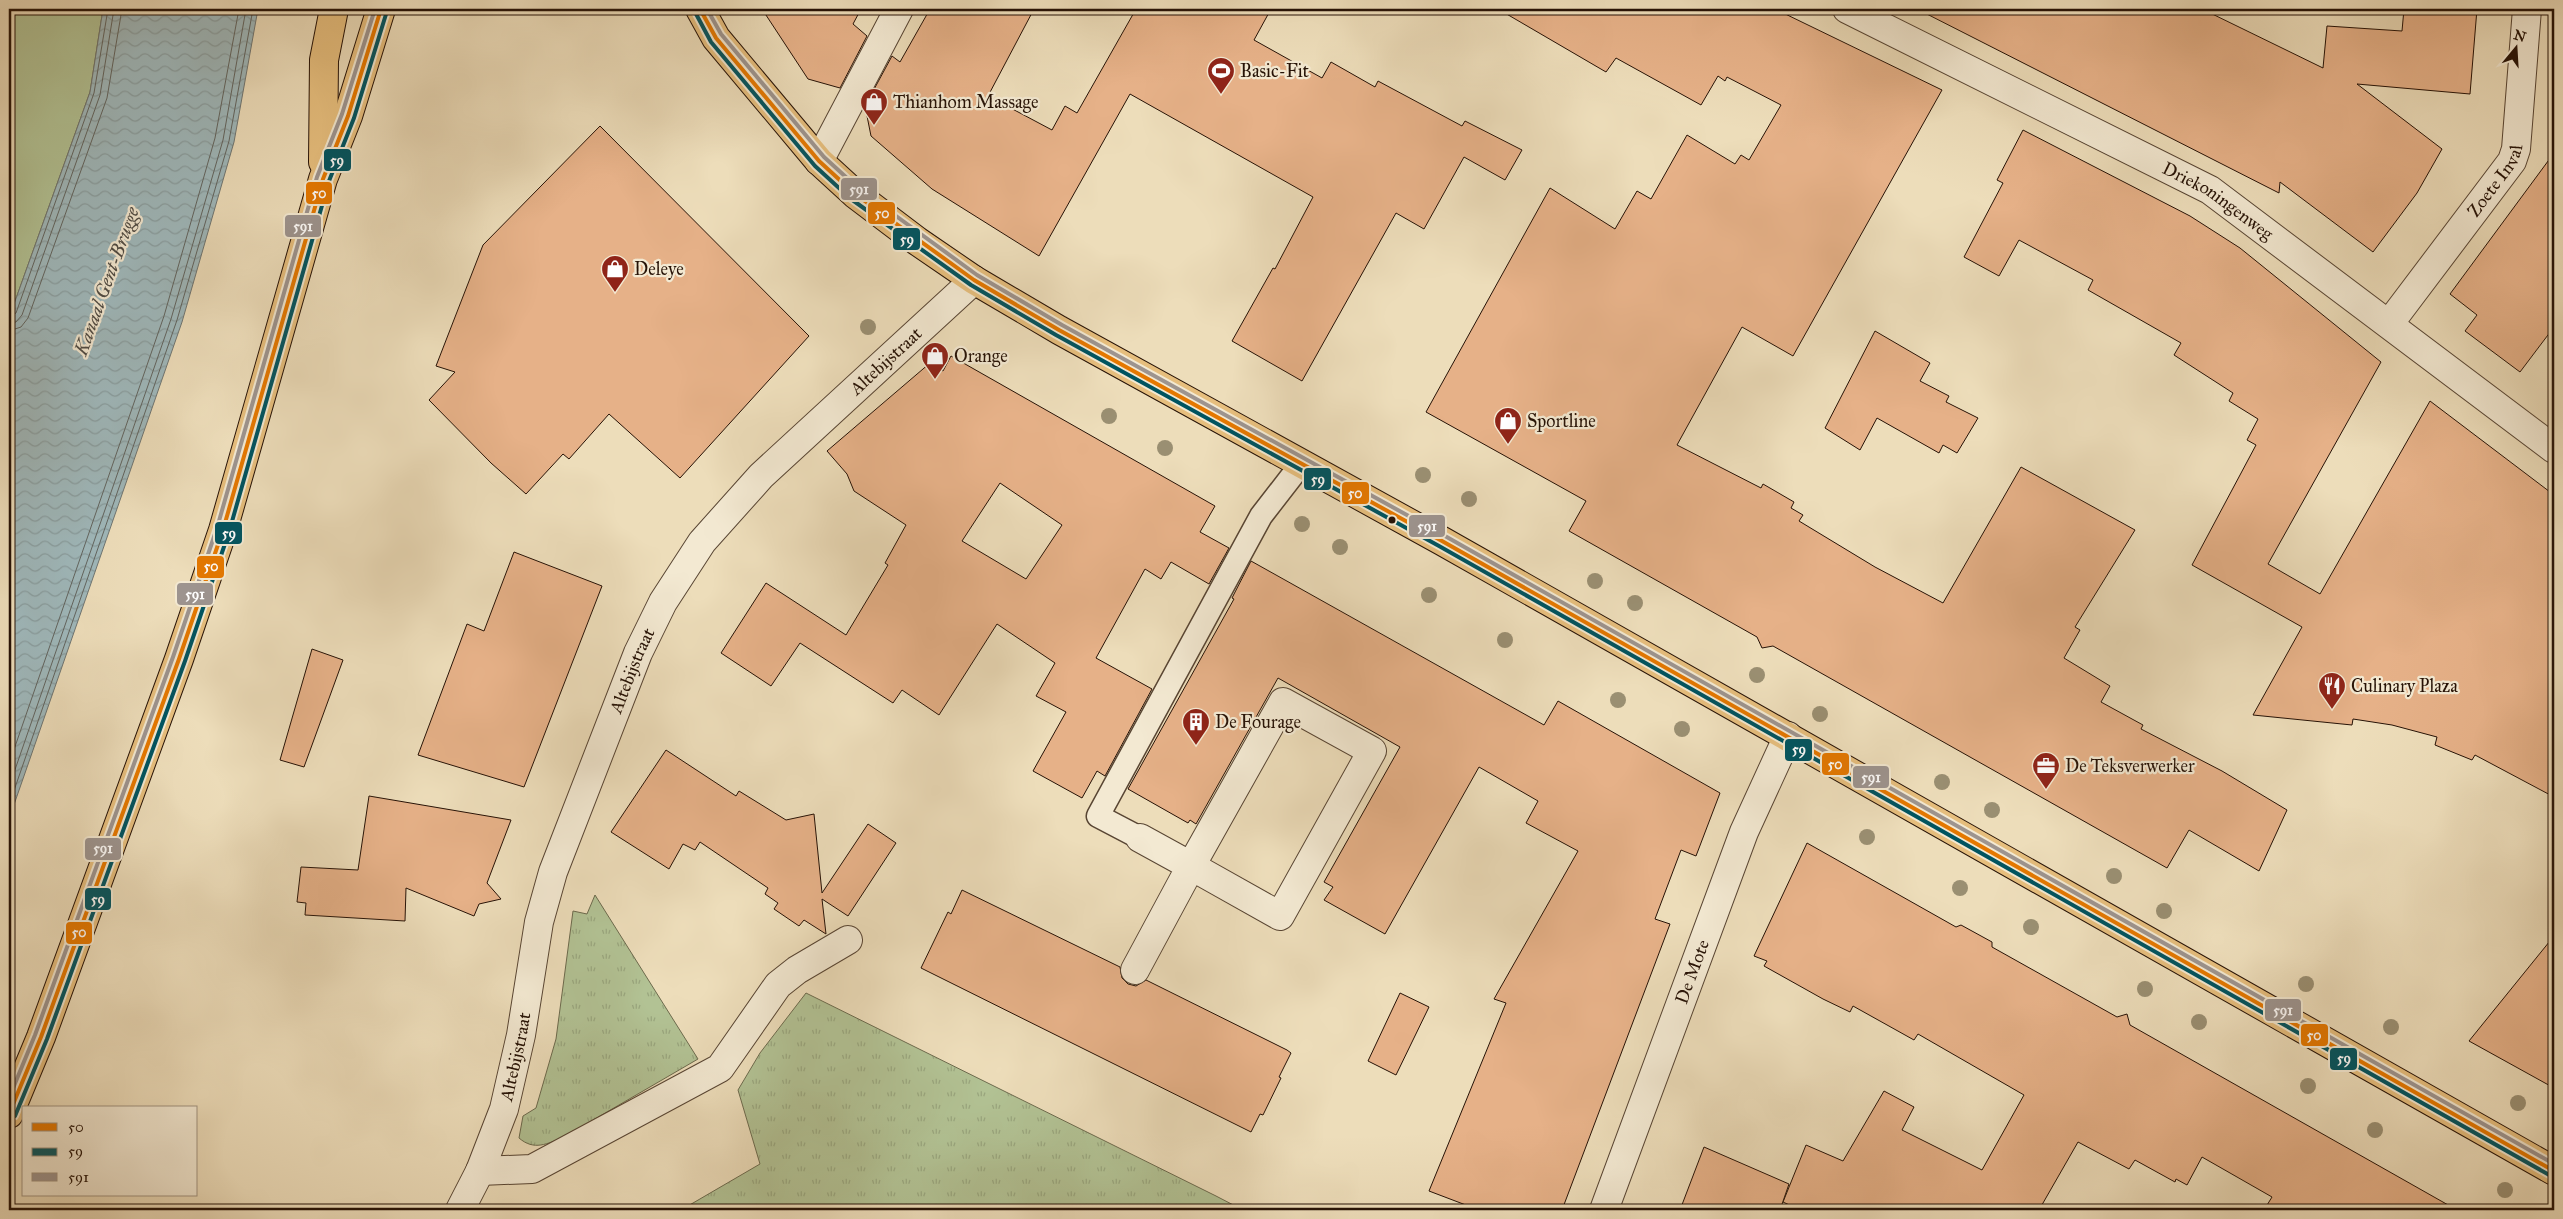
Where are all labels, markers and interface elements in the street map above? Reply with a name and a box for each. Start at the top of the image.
north arrow [2490,22,2540,72]
text: N [2512,26,2528,46]
sports icon: Basic-Fit [1206,56,1236,95]
place label: Basic-Fit [1240,60,1310,82]
shop icon: Thianhom Massage [859,87,889,126]
place label: Thianhom Massage [893,91,1039,114]
street label: Zoete Inval [2463,144,2527,221]
line badge: 59 [323,148,352,172]
text: 59 [330,152,344,170]
street label: Driekoningenweg [2159,157,2278,246]
line badge: 591 [840,177,878,201]
line badge: 50 [305,181,333,205]
text: 591 [849,181,869,199]
text: 50 [312,185,326,202]
line badge: 50 [867,201,896,225]
water label: Kanaal Gent-Brugge [69,203,144,359]
text: 50 [875,205,889,222]
line badge: 591 [284,214,322,238]
text: 591 [293,218,313,236]
line badge: 59 [892,227,921,251]
text: 59 [900,231,914,249]
shop icon: Deleye [600,254,630,293]
place label: Deleye [634,258,684,280]
street label: Altebijstraat [844,322,927,400]
shop icon: Orange [920,341,950,380]
place label: Orange [954,345,1008,368]
shop icon: Sportline [1493,406,1523,445]
place label: Sportline [1527,410,1596,432]
line badge: 59 [1303,467,1332,491]
text: 59 [1311,471,1325,489]
line badge: 50 [1341,481,1370,505]
text: 50 [1348,485,1362,502]
line badge: 591 [1408,514,1446,538]
unlabelled marker [1387,515,1397,525]
text: 591 [1417,518,1437,536]
line badge: 59 [214,521,243,545]
text: 59 [222,525,236,543]
line badge: 50 [196,555,225,579]
text: 50 [204,558,218,575]
line badge: 591 [176,582,214,606]
text: 591 [185,586,205,604]
street label: Altebijstraat [604,624,660,717]
restaurant icon: Culinary Plaza [2317,671,2347,710]
place label: Culinary Plaza [2351,675,2458,697]
building icon: De Fourage [1181,707,1211,746]
place label: De Fourage [1215,711,1301,734]
line badge: 59 [1784,738,1813,762]
text: 59 [1792,741,1806,759]
office icon: De Teksverwerker [2031,751,2061,790]
line badge: 50 [1821,752,1850,776]
place label: De Teksverwerker [2065,755,2195,777]
text: 50 [1828,756,1842,773]
line badge: 591 [1852,765,1890,789]
text: 591 [1861,769,1881,787]
line badge: 591 [84,837,122,861]
text: 591 [93,840,113,858]
line badge: 59 [84,887,112,911]
text: 59 [91,891,105,909]
line badge: 50 [65,921,93,945]
text: 50 [72,924,86,941]
street label: De Mote [1670,937,1714,1007]
line badge: 591 [2264,998,2302,1022]
text: 591 [2273,1002,2293,1020]
street label: Altebijstraat [495,1010,536,1104]
line badge: 50 [2300,1023,2329,1047]
text: 50 [2307,1027,2321,1044]
line badge: 59 [2329,1047,2358,1071]
text: 59 [2337,1050,2351,1068]
legend [22,1106,198,1196]
text: 50 [68,1118,84,1136]
text: 59 [68,1142,83,1160]
text: 591 [68,1168,89,1186]

